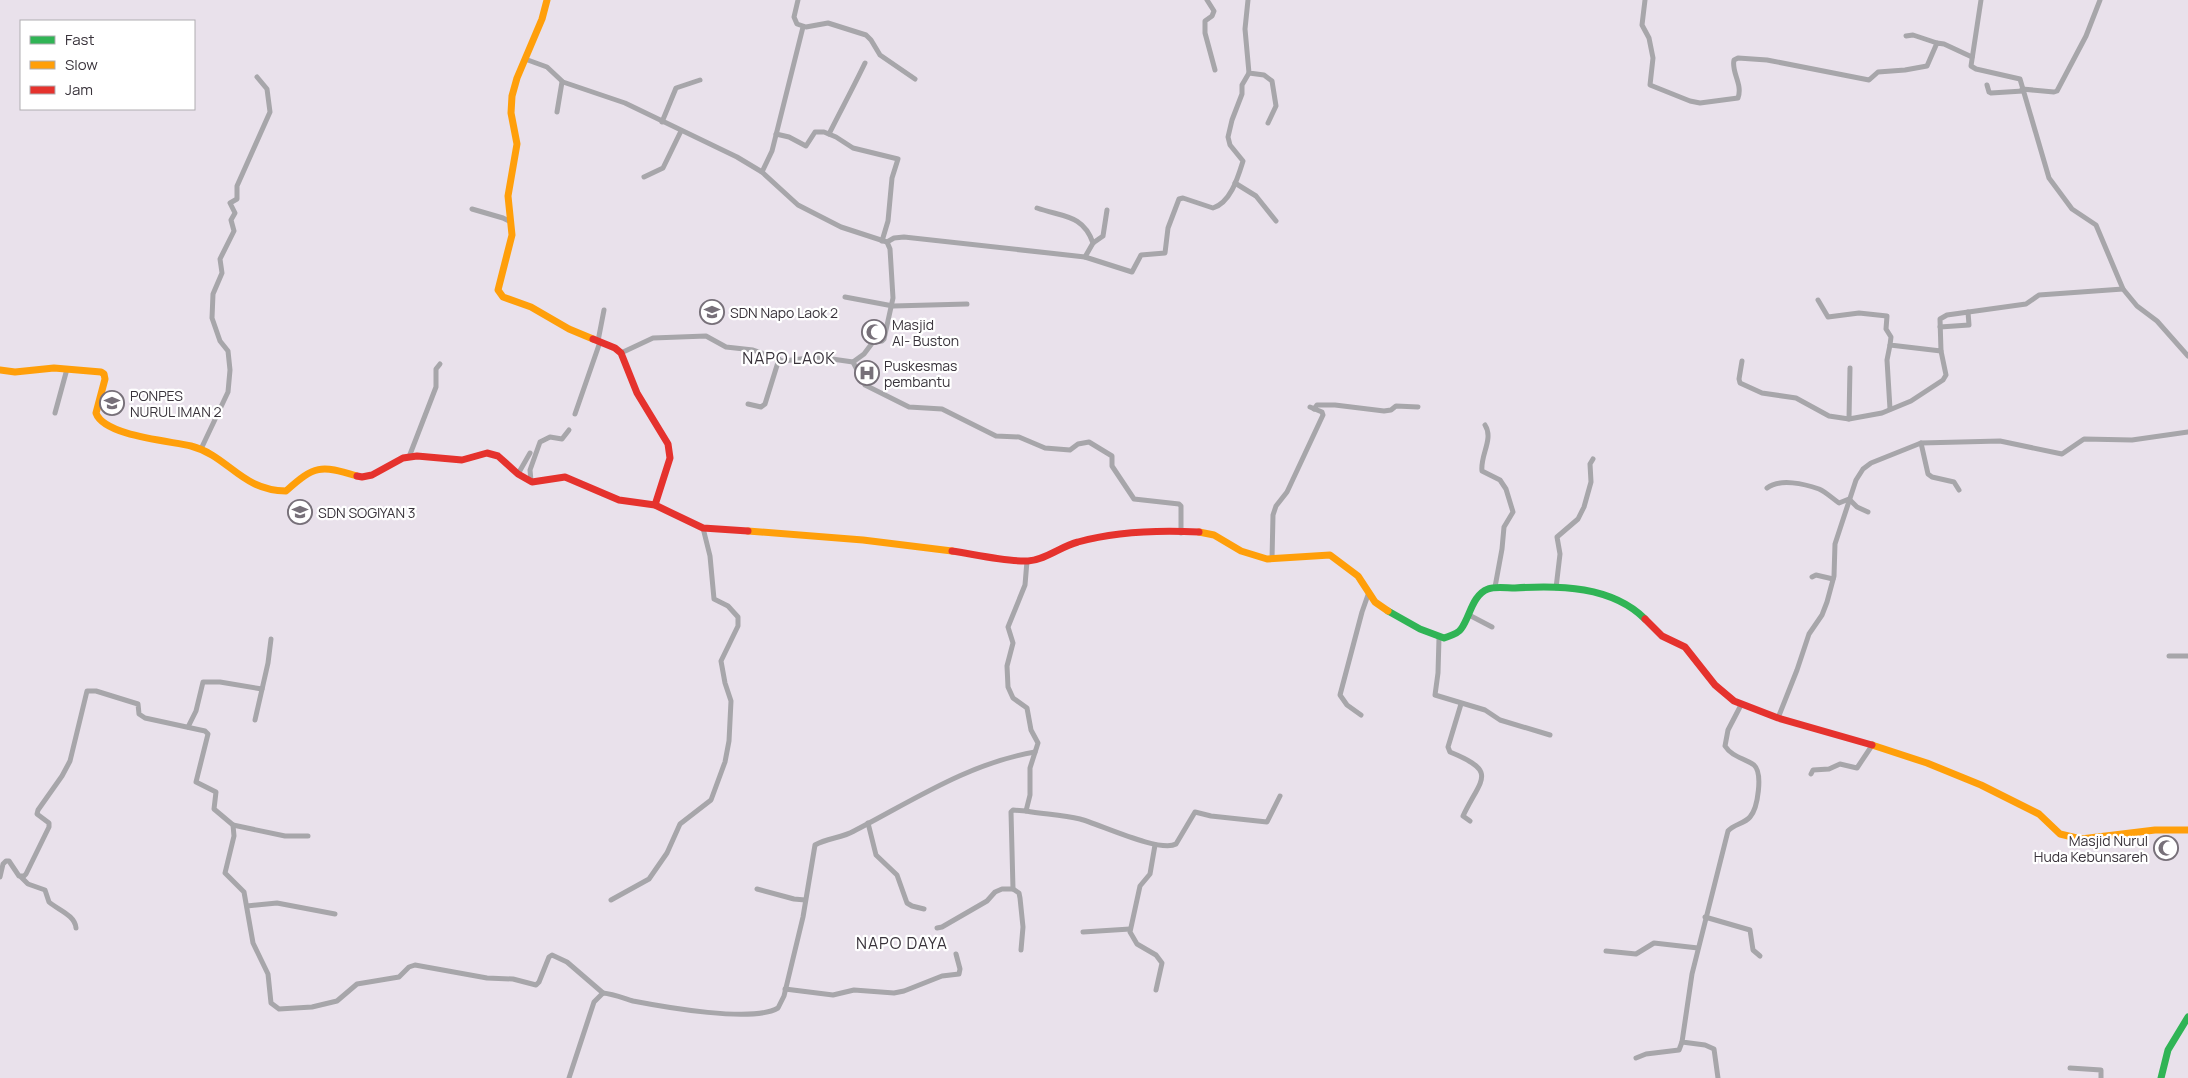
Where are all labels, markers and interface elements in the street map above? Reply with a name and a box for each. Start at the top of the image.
legend [20,20,195,110]
text: Fast [65,29,94,50]
text: Slow [65,54,98,75]
text: Jam [65,79,93,100]
school or university icon: SDN Napo Laok 2 [699,299,725,325]
place label: SDN Napo Laok 2 [730,303,838,322]
place label: Masjid Al- Buston [892,315,959,350]
mosque icon: Masjid Al- Buston [861,319,887,345]
district label: NAPO LAOK [742,347,836,369]
place label: Puskesmas pembantu [884,356,957,391]
hospital icon: Puskesmas pembantu [854,360,880,386]
place label: PONPES NURUL IMAN 2 [130,386,222,421]
school or university icon: PONPES NURUL IMAN 2 [99,390,125,416]
school or university icon: SDN SOGIYAN 3 [287,499,313,525]
place label: SDN SOGIYAN 3 [318,503,416,522]
place label: Masjid Nurul Huda Kebunsareh [2034,831,2148,866]
mosque icon: Masjid Nurul Huda Kebunsareh [2153,835,2179,861]
district label: NAPO DAYA [856,932,948,954]

